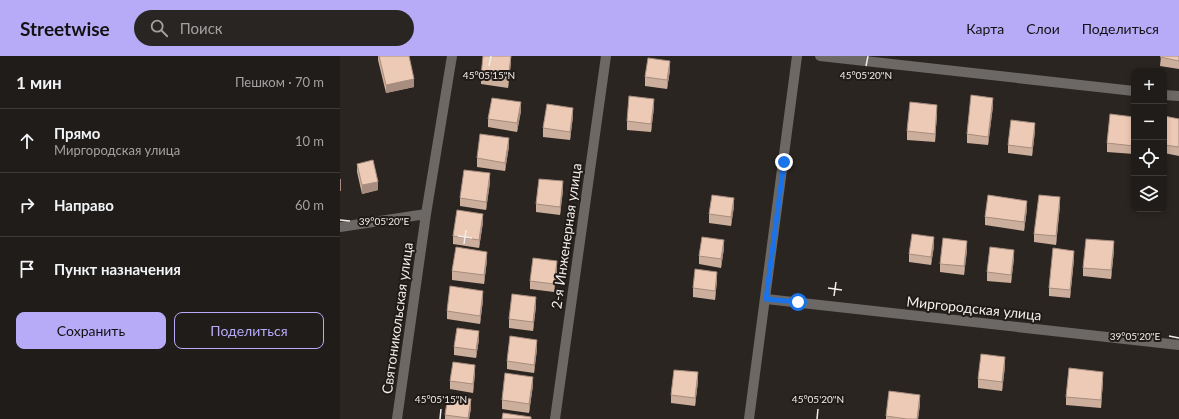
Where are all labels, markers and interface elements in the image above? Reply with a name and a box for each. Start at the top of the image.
search box [134,10,414,46]
text: Streetwise [20,17,110,40]
icon: search [148,17,170,39]
text: Поиск [180,19,223,37]
text: Карта [966,20,1004,37]
text: Слои [1026,20,1060,37]
text: Поделиться [1082,20,1159,37]
map controls [1131,68,1167,212]
button: + [1131,68,1167,104]
text: 45°05'15"N [463,69,515,81]
text: 45°05'20"N [840,69,892,81]
text: 1 мин [16,72,62,93]
text: Пешком · 70 m [235,74,324,90]
button: − [1131,104,1167,140]
text: Прямо [54,124,100,142]
icon: ahead [16,130,38,152]
text: 10 m [295,133,324,149]
button: locate [1131,140,1167,176]
text: Миргородская улица [54,142,180,158]
route end [775,153,793,171]
street label: 2-я Инженерная улица [547,162,585,310]
button: layers [1131,176,1167,212]
icon: right [16,194,38,216]
text: Направо [54,196,114,214]
text: 60 m [295,197,324,213]
text: 39°05'20"E [359,215,409,227]
street label: Святоникольская улица [378,241,416,395]
icon: arrive [16,258,38,280]
text: Пункт назначения [54,260,181,278]
street label: Миргородская улица [906,292,1042,324]
route start [789,293,807,311]
button: Сохранить [16,312,166,349]
button: Поделиться [174,312,324,349]
text: 39°05'20"E [1110,330,1160,342]
text: 45°05'15"N [415,393,467,405]
text: 45°05'20"N [792,393,844,405]

